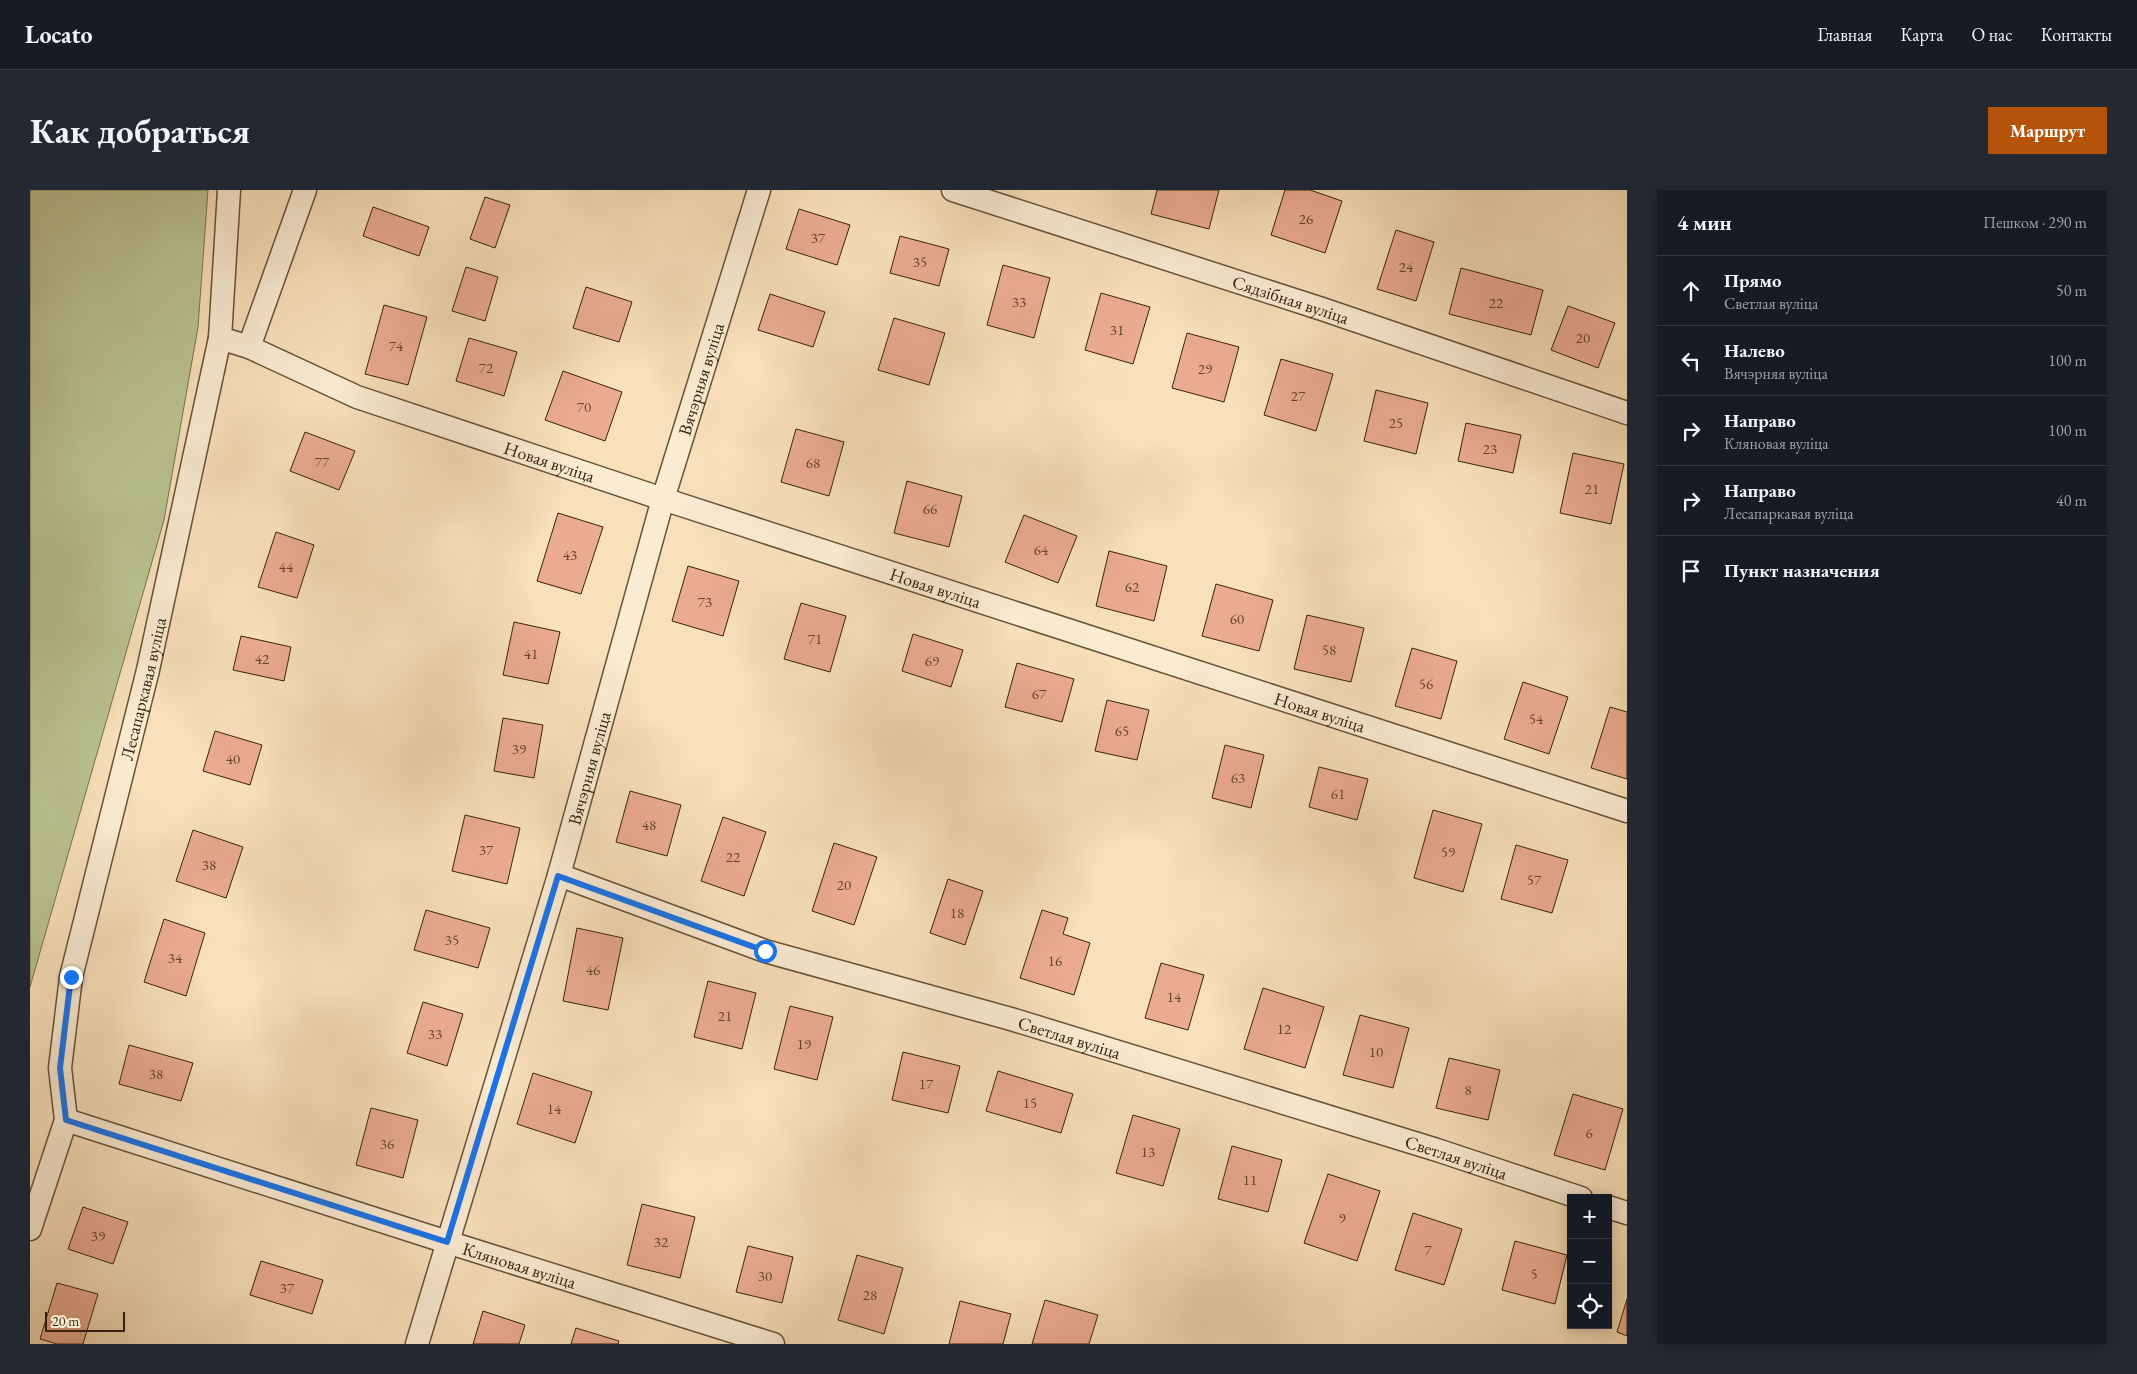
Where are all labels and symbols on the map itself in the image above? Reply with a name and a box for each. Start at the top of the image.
house number: 26 [1299,209,1313,228]
house number: 37 [811,228,826,247]
house number: 35 [913,252,927,271]
house number: 24 [1399,257,1414,276]
street label: Сядзібная вуліца [1230,269,1353,329]
house number: 33 [1012,292,1026,311]
house number: 22 [1489,293,1504,312]
street label: Вячэрняя вуліца [672,319,729,438]
house number: 31 [1110,320,1124,339]
house number: 20 [1576,328,1590,347]
house number: 74 [389,336,404,355]
house number: 72 [479,358,494,377]
house number: 29 [1198,359,1212,378]
house number: 27 [1291,386,1306,405]
house number: 70 [577,397,591,416]
house number: 25 [1389,413,1403,432]
street label: Новая вуліца [501,435,599,487]
house number: 23 [1483,439,1497,458]
house number: 77 [315,452,330,471]
house number: 68 [806,453,820,472]
house number: 21 [1585,479,1599,498]
house number: 66 [923,499,937,518]
house number: 64 [1034,540,1049,559]
house number: 43 [563,545,577,564]
house number: 44 [279,557,294,576]
street label: Новая вуліца [887,562,985,613]
house number: 62 [1125,577,1140,596]
house number: 73 [698,592,712,611]
house number: 60 [1230,609,1244,628]
street label: Лесапаркавая вуліца [114,614,171,762]
house number: 71 [808,629,822,648]
house number: 58 [1322,640,1336,659]
house number: 41 [524,644,538,663]
house number: 42 [255,649,270,668]
house number: 69 [925,651,939,670]
house number: 56 [1419,674,1433,693]
house number: 67 [1032,684,1047,703]
street label: Новая вуліца [1271,686,1369,737]
street label: Вячэрняя вуліца [562,708,615,827]
house number: 54 [1529,709,1544,728]
house number: 65 [1115,721,1129,740]
house number: 39 [512,739,526,758]
house number: 40 [226,749,240,768]
house number: 63 [1231,768,1245,787]
house number: 61 [1331,784,1345,803]
house number: 48 [642,815,656,834]
house number: 37 [479,840,494,859]
house number: 59 [1441,842,1455,861]
house number: 22 [726,847,741,866]
house number: 38 [202,855,216,874]
house number: 57 [1527,870,1542,889]
house number: 20 [837,875,851,894]
house number: 18 [950,903,964,922]
house number: 35 [445,930,459,949]
route start [754,940,777,963]
house number: 34 [168,948,183,967]
house number: 16 [1048,951,1062,970]
house number: 46 [586,960,600,979]
route end [60,966,83,989]
house number: 14 [1167,987,1182,1006]
house number: 21 [718,1006,732,1025]
street label: Светлая вуліца [1015,1010,1124,1064]
house number: 12 [1277,1019,1292,1038]
house number: 33 [428,1024,442,1043]
house number: 19 [797,1034,811,1053]
house number: 10 [1369,1042,1383,1061]
house number: 38 [149,1064,163,1083]
house number: 17 [919,1074,934,1093]
house number: 8 [1464,1080,1472,1099]
house number: 15 [1023,1093,1037,1112]
house number: 14 [547,1099,562,1118]
house number: 6 [1585,1123,1593,1142]
street label: Светлая вуліца [1402,1129,1511,1184]
house number: 36 [380,1134,394,1153]
house number: 13 [1141,1142,1155,1161]
house number: 11 [1243,1170,1257,1189]
house number: 9 [1338,1208,1346,1227]
house number: 39 [91,1226,105,1245]
house number: 32 [654,1232,669,1251]
street label: Кляновая вуліца [460,1236,580,1293]
house number: 7 [1424,1240,1432,1259]
house number: 5 [1530,1264,1538,1283]
house number: 30 [758,1266,772,1285]
house number: 37 [280,1278,295,1297]
house number: 28 [863,1285,877,1304]
scale bar [45,1309,125,1332]

